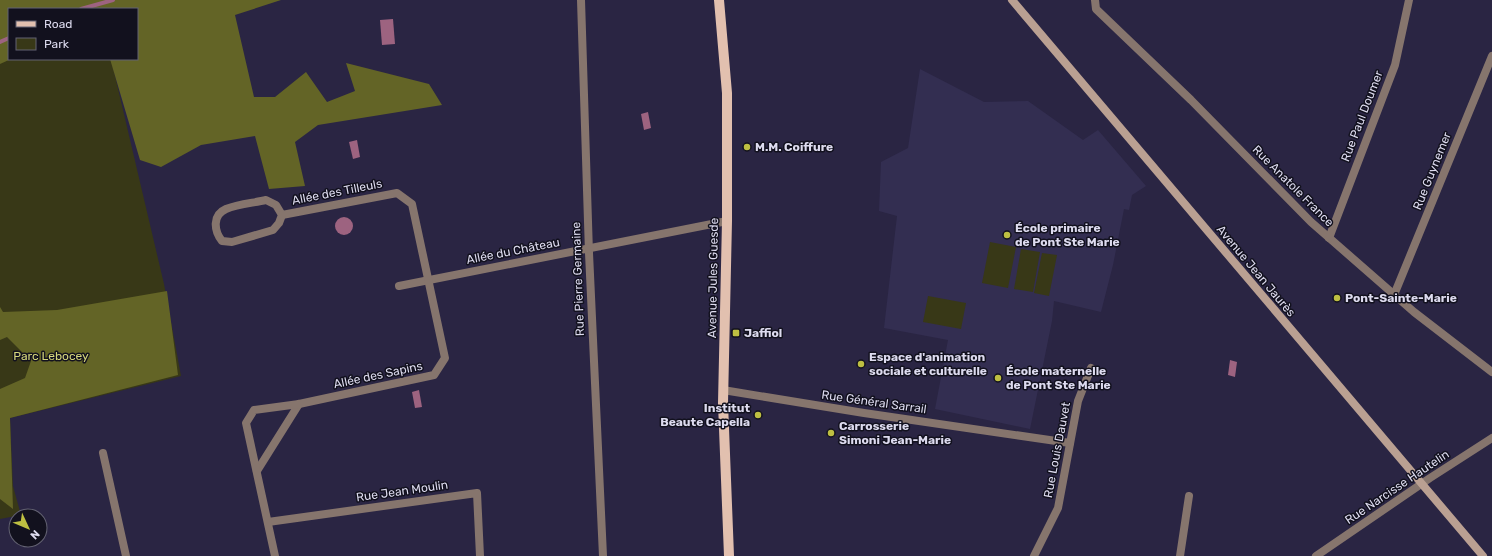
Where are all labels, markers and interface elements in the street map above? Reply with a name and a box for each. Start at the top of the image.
legend [8,8,138,60]
text: Road [44,17,72,31]
text: Park [44,37,70,51]
street label: Rue Paul Doumer [1338,68,1386,163]
street label: Rue Guynemer [1410,130,1454,212]
place label: M.M. Coiffure [755,140,833,154]
marker: M.M. Coiffure [742,142,752,152]
street label: Rue Anatole France [1250,143,1337,230]
street label: Allée des Tilleuls [291,176,383,208]
street label: Avenue Jules Guesde [705,217,721,338]
street label: Rue Pierre Germaine [569,221,587,336]
place label: École primaire de Pont Ste Marie [1015,221,1120,249]
street label: Avenue Jean Jaurès [1214,223,1298,319]
marker: École primaire de Pont Ste Marie [1002,230,1012,240]
street label: Allée du Château [465,235,561,267]
place label: Pont-Sainte-Marie [1345,291,1457,305]
marker: Pont-Sainte-Marie [1332,293,1342,303]
place label: Jaffiol [744,326,782,340]
marker: Jaffiol [731,328,741,338]
park label: Parc Lebocey [13,349,89,363]
place label: Espace d'animation sociale et culturelle [869,350,987,378]
street label: Allée des Sapins [332,359,424,391]
marker: Espace d'animation sociale et culturelle [856,359,866,369]
place label: École maternelle de Pont Ste Marie [1006,364,1111,392]
marker: École maternelle de Pont Ste Marie [993,373,1003,383]
street label: Rue Général Sarrail [820,388,928,416]
place label: Institut Beaute Capella [660,401,750,429]
street label: Rue Louis Dauvet [1041,401,1073,499]
marker: Institut Beaute Capella [753,410,763,420]
place label: Carrosserie Simoni Jean-Marie [839,419,951,447]
marker: Carrosserie Simoni Jean-Marie [826,428,836,438]
street label: Rue Narcisse Hautelin [1342,447,1452,527]
street label: Rue Jean Moulin [355,478,449,504]
north arrow [8,508,48,548]
text: N [27,527,42,542]

